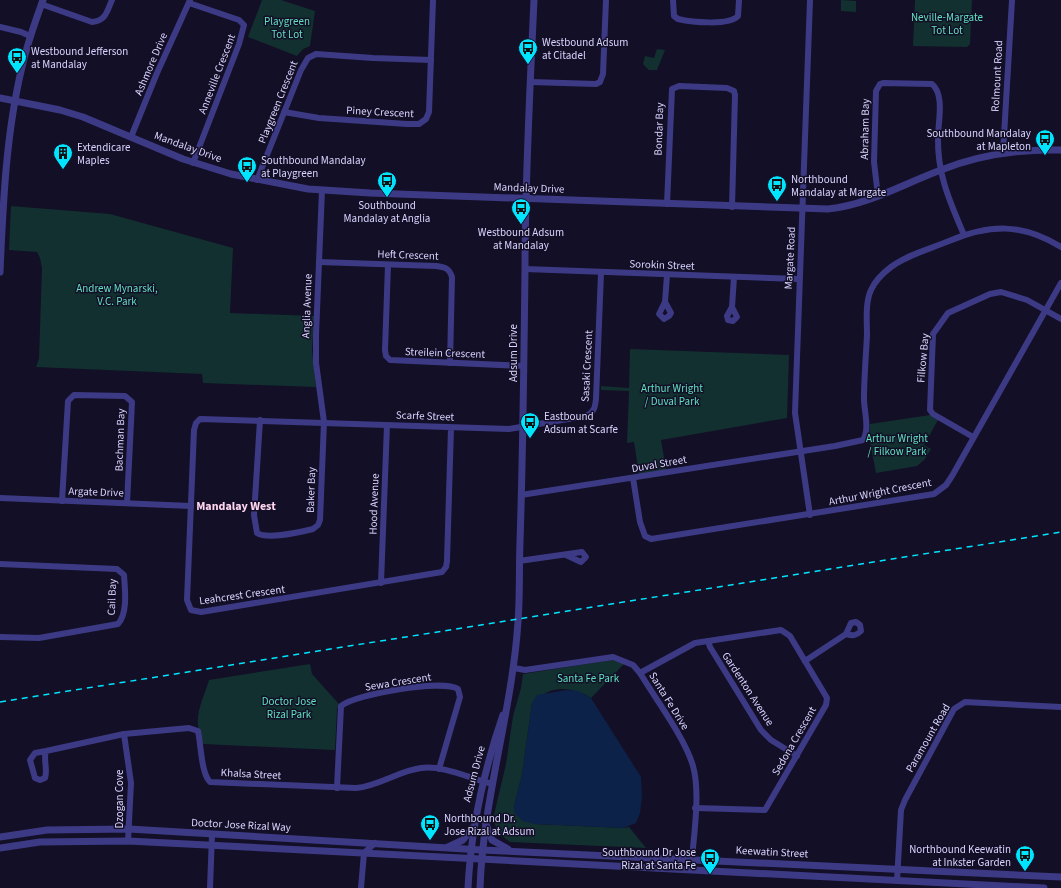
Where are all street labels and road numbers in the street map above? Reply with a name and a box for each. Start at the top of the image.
street label: Ashmore Drive [131,30,171,98]
street label: Anneville Crescent [195,32,239,116]
street label: Rolmount Road [988,40,1006,112]
street label: Playgreen Crescent [255,58,302,146]
street label: Abraham Bay [857,98,873,160]
street label: Bondar Bay [651,102,667,156]
street label: Piney Crescent [346,103,415,121]
street label: Mandalay Drive [152,128,224,166]
street label: Mandalay Drive [493,179,565,197]
street label: Margate Road [781,226,799,290]
street label: Heft Crescent [377,246,439,264]
street label: Sorokin Street [629,256,695,274]
street label: Anglia Avenue [298,273,316,339]
street label: Adsum Drive [506,324,521,382]
street label: Sasaki Crescent [578,329,596,402]
street label: Filkow Bay [913,333,933,383]
street label: Streilein Crescent [405,344,486,362]
street label: Scarfe Street [396,407,455,425]
street label: Bachman Bay [111,408,129,472]
street label: Duval Street [630,452,688,476]
street label: Baker Bay [303,467,319,513]
street label: Hood Avenue [365,473,383,535]
street label: Arthur Wright Crescent [827,475,933,509]
street label: Argate Drive [68,484,125,500]
street label: Cail Bay [104,578,120,616]
street label: Leahcrest Crescent [198,582,286,608]
street label: Gardenton Avenue [718,649,778,729]
street label: Sewa Crescent [364,669,433,695]
street label: Santa Fe Drive [645,669,693,733]
street label: Paramount Road [902,701,954,775]
street label: Sedona Crescent [768,704,820,778]
street label: Adsum Drive [459,744,489,804]
street label: Khalsa Street [220,765,282,783]
street label: Dzogan Cove [112,769,127,829]
street label: Doctor Jose Rizal Way [191,815,291,835]
street label: Keewatin Street [735,843,809,861]

